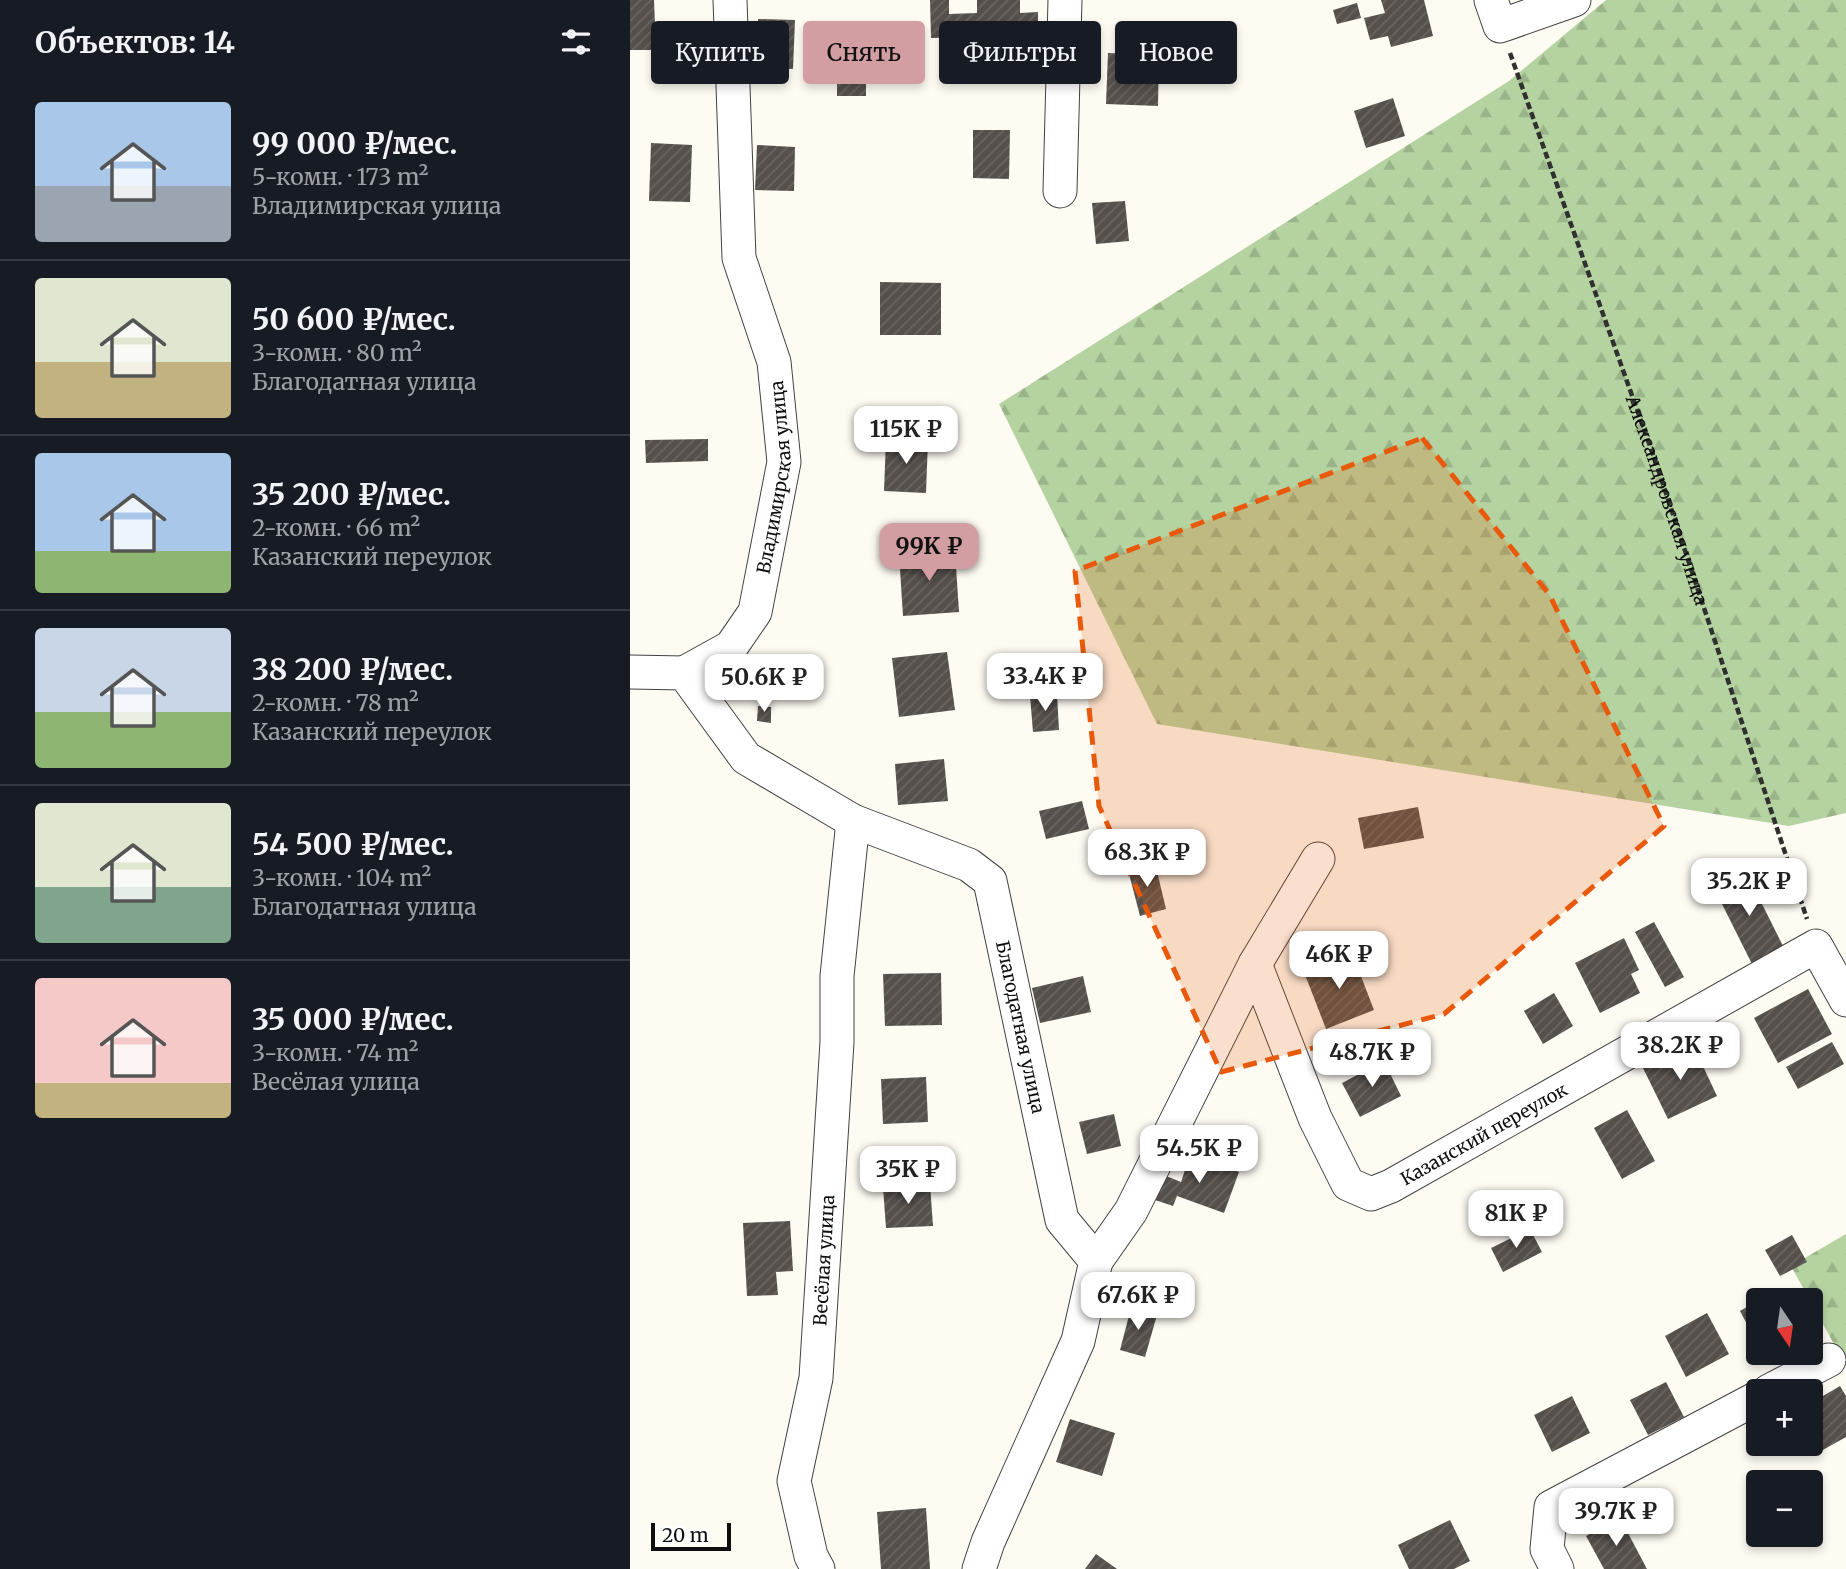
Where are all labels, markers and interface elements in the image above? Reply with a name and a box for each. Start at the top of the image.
chip: Купить [651,21,789,84]
chip: Снять [803,21,925,84]
chip: Фильтры [939,21,1101,84]
chip: Новое [1115,21,1237,84]
text: Объектов: 14 [35,23,235,61]
icon: filters [557,23,595,61]
text: 99 000 ₽/мес. [252,124,458,162]
icon: home [91,130,175,214]
text: 5-комн. · 173 m² [252,162,428,191]
text: Владимирская улица [252,191,501,220]
text: 50 600 ₽/мес. [252,300,456,338]
icon: home [91,306,175,390]
text: 3-комн. · 80 m² [252,338,422,367]
text: Благодатная улица [252,367,477,396]
street label: Владимирская улица [751,379,796,576]
street label: Александровская улица [1621,391,1714,608]
pin: 115K ₽ [849,406,963,466]
text: 115K ₽ [870,414,942,443]
text: 35 200 ₽/мес. [252,475,451,513]
icon: home [91,481,175,565]
text: 2-комн. · 66 m² [252,513,420,542]
pin: 99K ₽ [880,524,978,583]
text: 99K ₽ [895,531,963,560]
text: Казанский переулок [252,542,492,571]
text: 38 200 ₽/мес. [252,650,453,688]
pin: 50.6K ₽ [699,654,829,714]
pin: 33.4K ₽ [980,654,1110,713]
icon: home [91,656,175,740]
text: 33.4K ₽ [1003,661,1087,690]
text: 50.6K ₽ [721,662,807,691]
text: 2-комн. · 78 m² [252,688,419,717]
text: Казанский переулок [252,717,492,746]
text: 54 500 ₽/мес. [252,825,454,863]
pin: 68.3K ₽ [1082,830,1212,889]
icon: home [91,831,175,915]
text: 68.3K ₽ [1104,837,1190,866]
pin: 35.2K ₽ [1684,858,1814,918]
text: 3-комн. · 104 m² [252,863,431,892]
text: 35.2K ₽ [1707,866,1791,895]
text: Благодатная улица [252,892,477,921]
pin: 46K ₽ [1290,932,1388,991]
street label: Благодатная улица [991,938,1051,1116]
text: 46K ₽ [1305,939,1373,968]
text: 35 000 ₽/мес. [252,1000,454,1038]
icon: home [91,1006,175,1090]
pin: 38.2K ₽ [1615,1023,1745,1082]
pin: 48.7K ₽ [1307,1030,1437,1089]
text: 38.2K ₽ [1637,1030,1723,1059]
text: 48.7K ₽ [1329,1037,1415,1066]
text: 3-комн. · 74 m² [252,1038,418,1067]
text: Весёлая улица [252,1067,420,1096]
street label: Казанский переулок [1396,1077,1572,1190]
pin: 54.5K ₽ [1134,1126,1264,1185]
text: 54.5K ₽ [1156,1133,1242,1162]
pin: 35K ₽ [859,1146,957,1206]
text: 35K ₽ [876,1154,940,1183]
pin: 81K ₽ [1467,1190,1565,1250]
street label: Весёлая улица [808,1194,839,1327]
text: 81K ₽ [1484,1198,1548,1227]
pin: 67.6K ₽ [1073,1272,1203,1332]
text: 67.6K ₽ [1097,1280,1179,1309]
north arrow [1746,1288,1824,1365]
map controls [1746,1288,1823,1547]
button: + [1746,1379,1823,1456]
button: − [1746,1470,1823,1547]
pin: 39.7K ₽ [1551,1488,1681,1548]
text: 39.7K ₽ [1575,1496,1657,1525]
scale bar [651,1520,732,1552]
text: 20 m [662,1523,709,1547]

